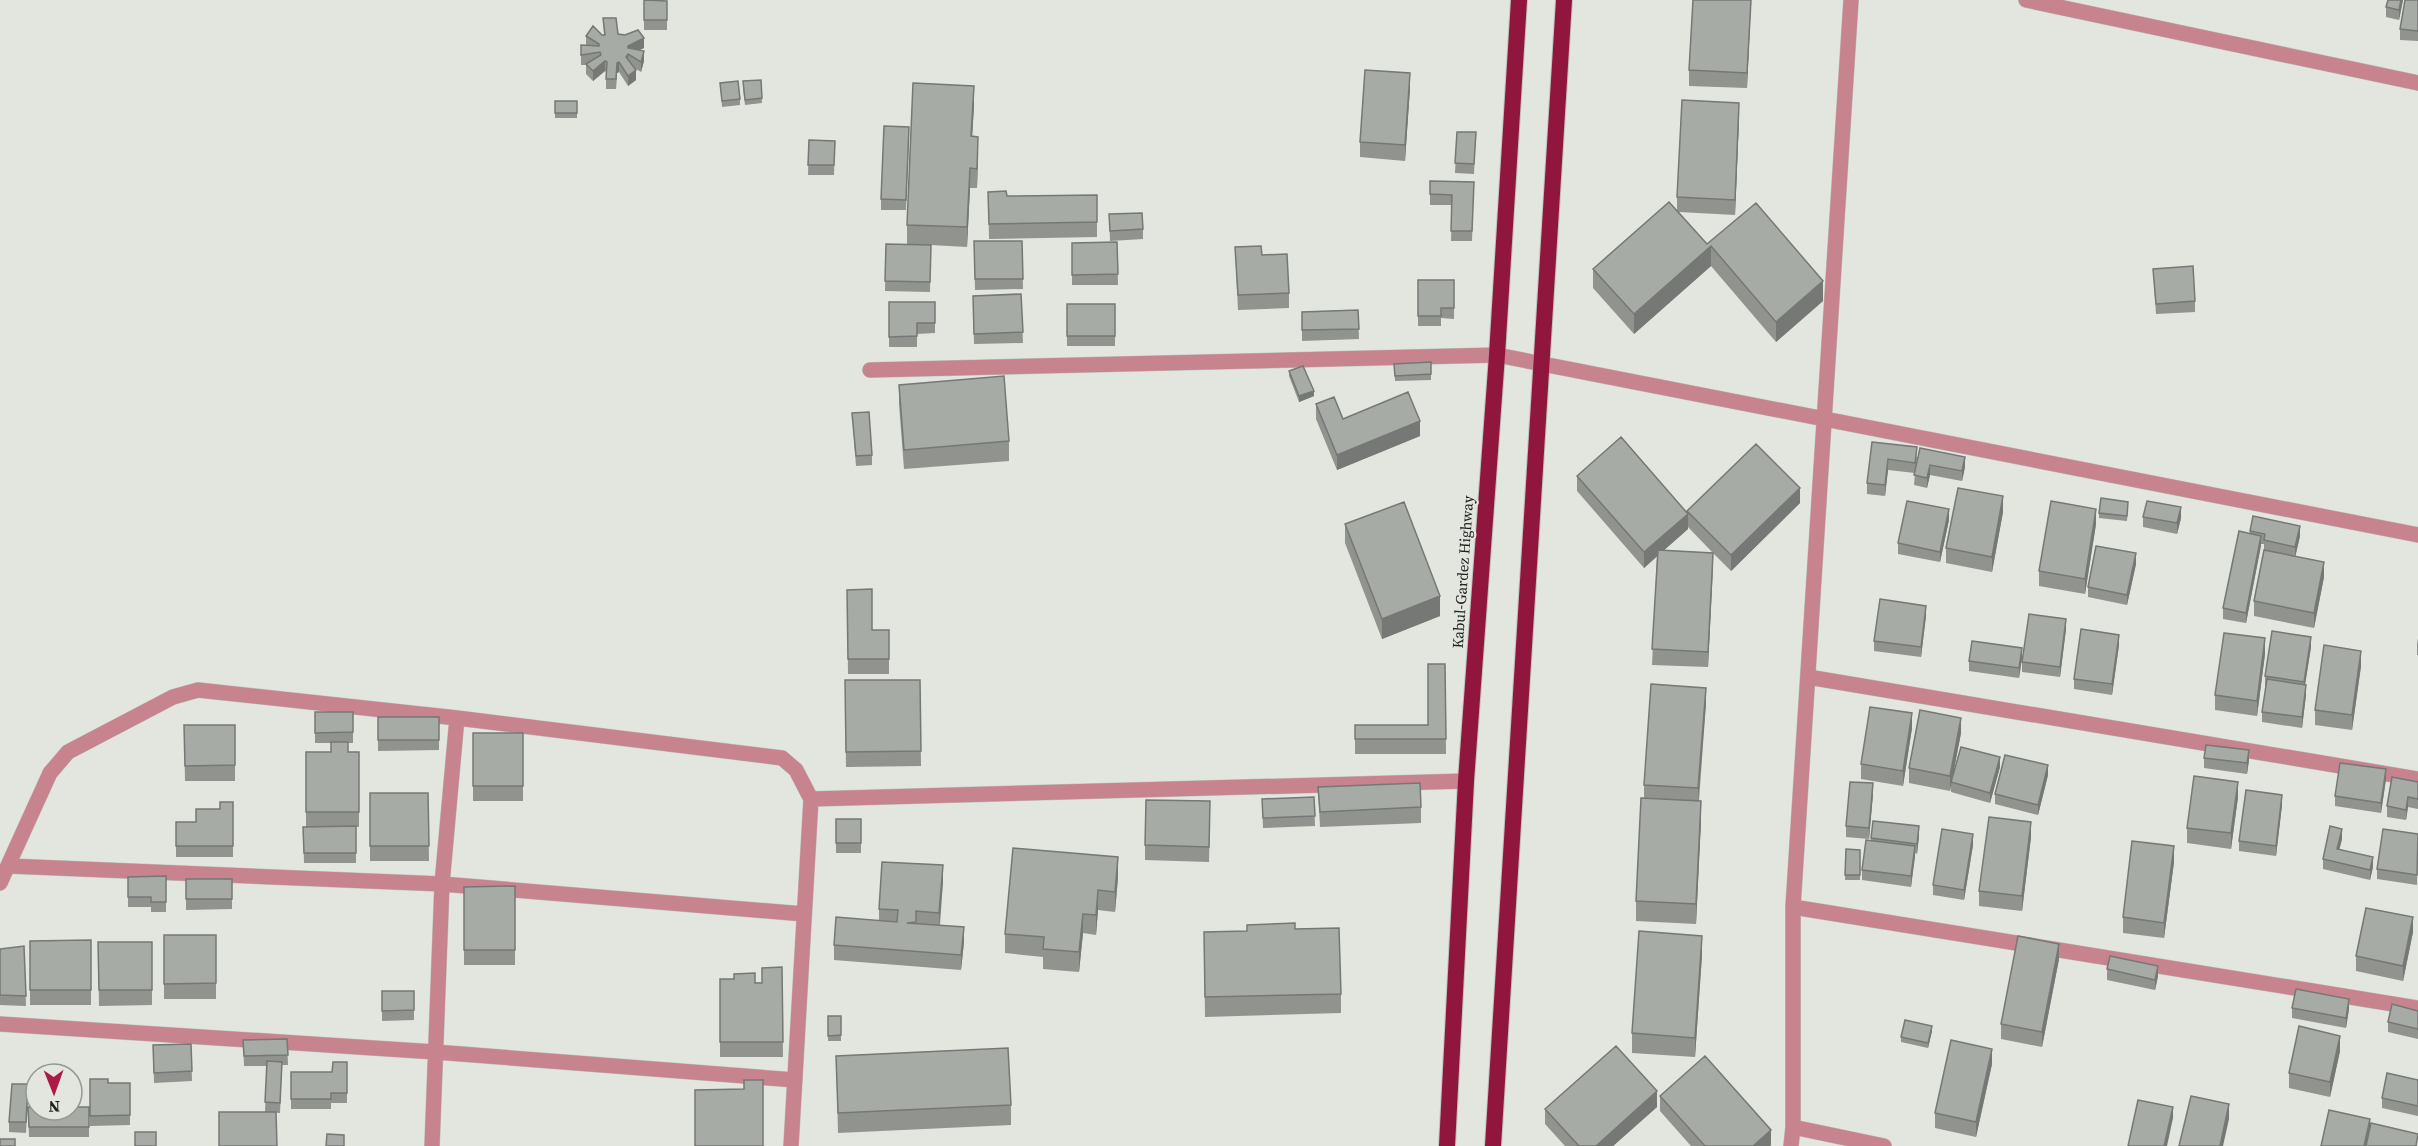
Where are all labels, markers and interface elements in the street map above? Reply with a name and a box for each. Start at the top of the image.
street label: Kabul-Gardez Highway [1447,494,1478,649]
north arrow [24,1062,84,1122]
text: N [48,1096,60,1118]

